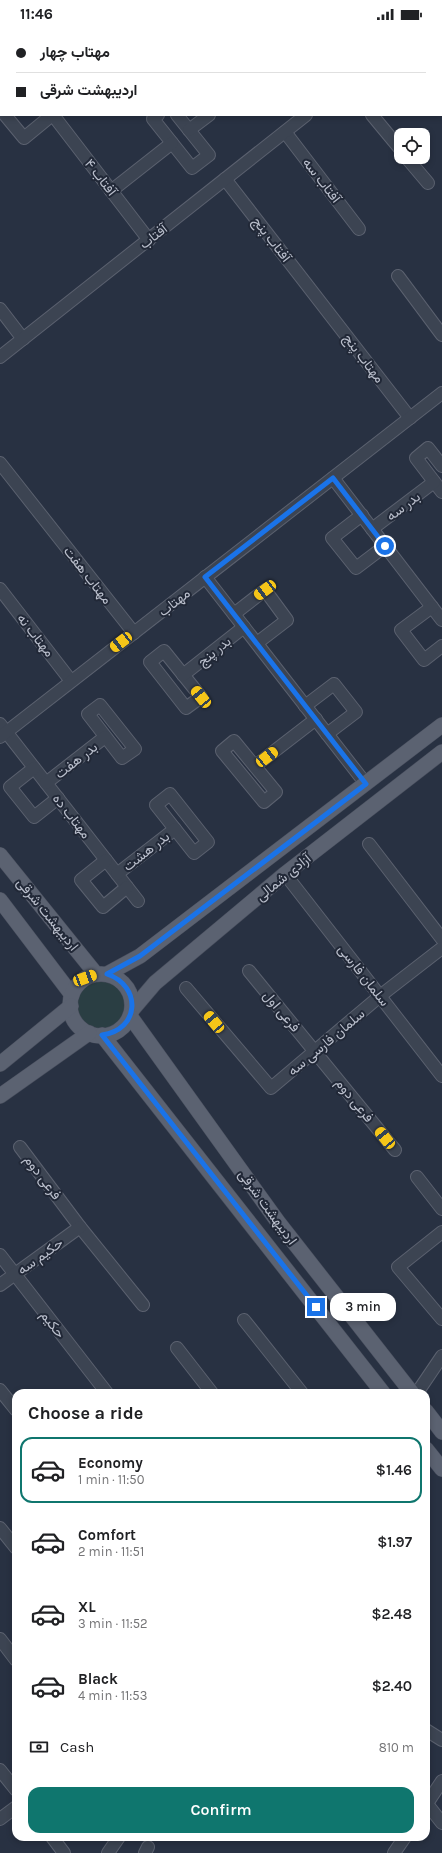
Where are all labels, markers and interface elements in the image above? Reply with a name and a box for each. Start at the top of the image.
text: 11:46 [20,5,53,23]
text: مهتاب چهار [40,43,110,61]
text: اردیبهشت شرقی [40,81,137,99]
map controls [394,128,430,164]
button: locate [394,128,430,164]
street label: آفتاب سه [299,154,346,208]
street label: آفتاب ۴ [81,155,121,201]
street label: آفتاب پنج [247,213,296,268]
street label: آفتاب [136,219,172,253]
street label: مهتاب پنج [338,330,388,388]
street label: بدر سه [383,488,424,525]
route start [376,537,394,555]
street label: مهتاب هفت [60,543,115,608]
car [252,578,278,602]
street label: مهتاب [155,585,194,620]
street label: مهتاب نه [13,610,58,660]
car [108,630,134,654]
street label: بدر پنج [194,633,236,672]
car [189,684,213,710]
street label: بدر هفت [52,738,101,782]
car [254,745,280,769]
street label: مهتاب ده [49,790,94,842]
street label: بدر هشت [120,828,173,875]
street label: آزادی شمالی [252,849,316,905]
street label: اردیبهشت شرقی [13,874,82,954]
street label: سلمان فارسی [334,941,393,1010]
car [72,968,98,988]
street label: فرعی اول [259,987,304,1036]
street label: سلمان فارسی سه [284,1005,368,1080]
car [202,1009,226,1035]
street label: فرعی دوم [332,1075,377,1126]
car [373,1125,397,1151]
street label: فرعی دوم [20,1152,65,1203]
street label: اردیبهشت شرقی [235,1166,301,1248]
street label: حکیم سه [14,1234,66,1279]
callout: 3 min [330,1293,396,1321]
route end [307,1298,325,1316]
text: 3 min [345,1299,381,1314]
street label: حکیم [37,1307,69,1342]
text: Choose a ride [28,1402,143,1424]
icon: car [30,1452,66,1488]
text: Economy [78,1454,143,1472]
text: $1.46 [376,1461,412,1479]
text: 1 min · 11:50 [78,1472,144,1487]
icon: car [30,1524,66,1560]
text: Comfort [78,1526,136,1544]
text: $1.97 [377,1533,412,1551]
text: 2 min · 11:51 [78,1544,144,1559]
icon: car [30,1596,66,1632]
text: XL [78,1598,96,1616]
text: $2.48 [372,1605,412,1623]
text: 3 min · 11:52 [78,1616,148,1631]
icon: car [30,1668,66,1704]
text: Black [78,1670,118,1688]
text: $2.40 [372,1677,412,1695]
text: 4 min · 11:53 [78,1688,147,1703]
icon: cash [28,1736,50,1758]
text: Cash [60,1738,94,1756]
text: 810 m [379,1740,414,1755]
button: Confirm [28,1787,414,1833]

